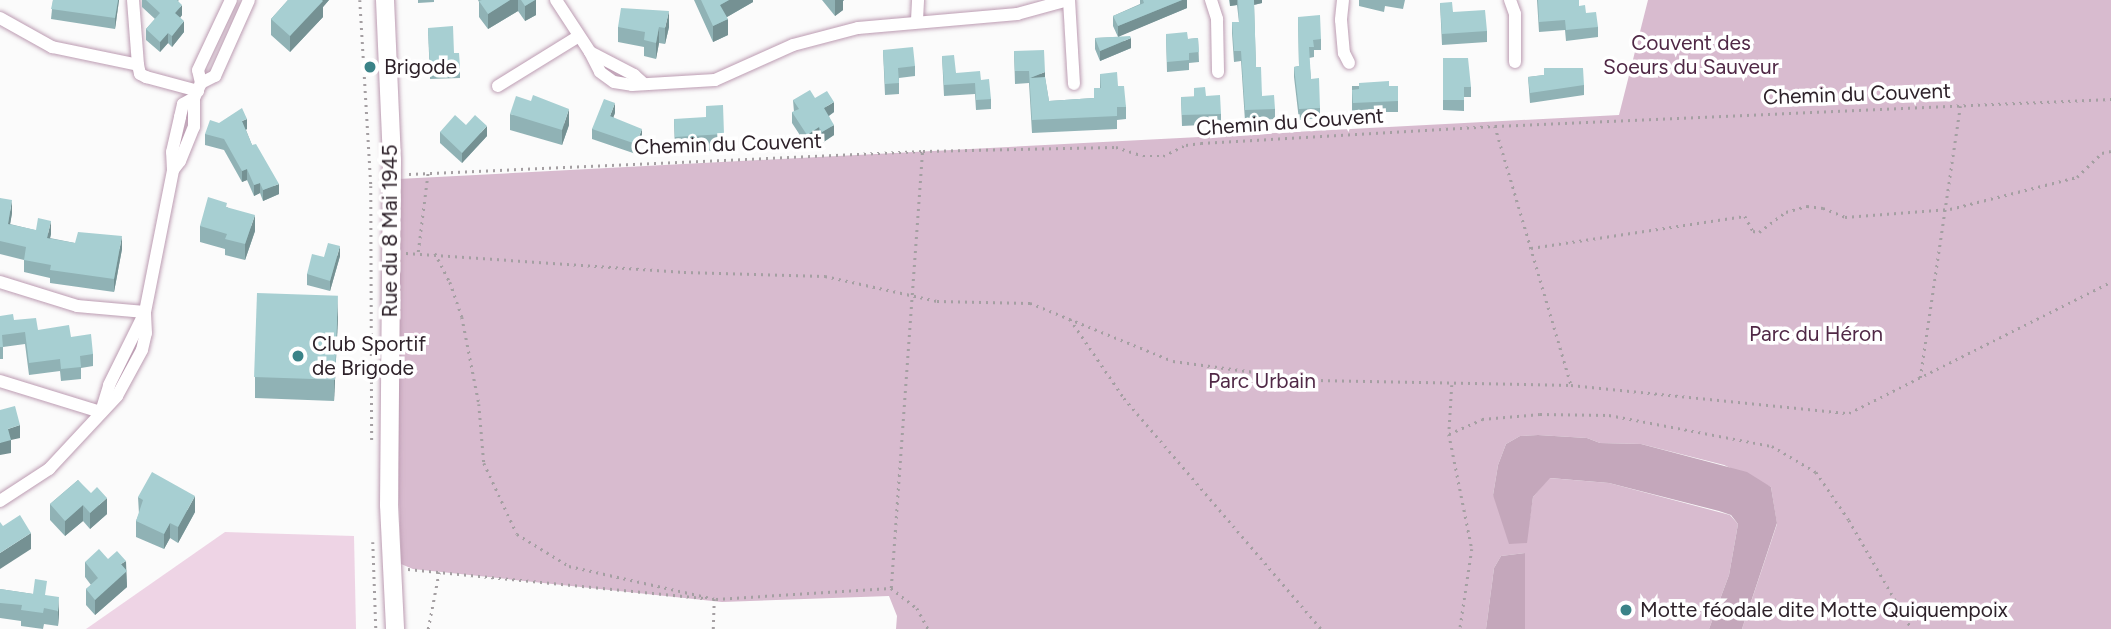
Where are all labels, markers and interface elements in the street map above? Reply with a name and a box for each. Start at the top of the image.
park label: Couvent des Soeurs du Sauveur [1603,30,1779,80]
place label: Brigode [384,54,457,80]
marker: Brigode [362,59,378,75]
street label: Chemin du Couvent [1763,78,1951,110]
street label: Chemin du Couvent [1195,103,1385,141]
street label: Chemin du Couvent [634,128,822,160]
street label: Rue du 8 Mai 1945 [377,144,403,318]
park label: Parc du Héron [1749,321,1883,347]
place label: Club Sportif de Brigode [312,331,426,381]
marker: Club Sportif de Brigode [290,348,306,364]
park label: Parc Urbain [1208,368,1316,394]
place label: Motte féodale dite Motte Quiquempoix [1640,597,2008,623]
marker: Motte féodale dite Motte Quiquempoix [1618,602,1634,618]

